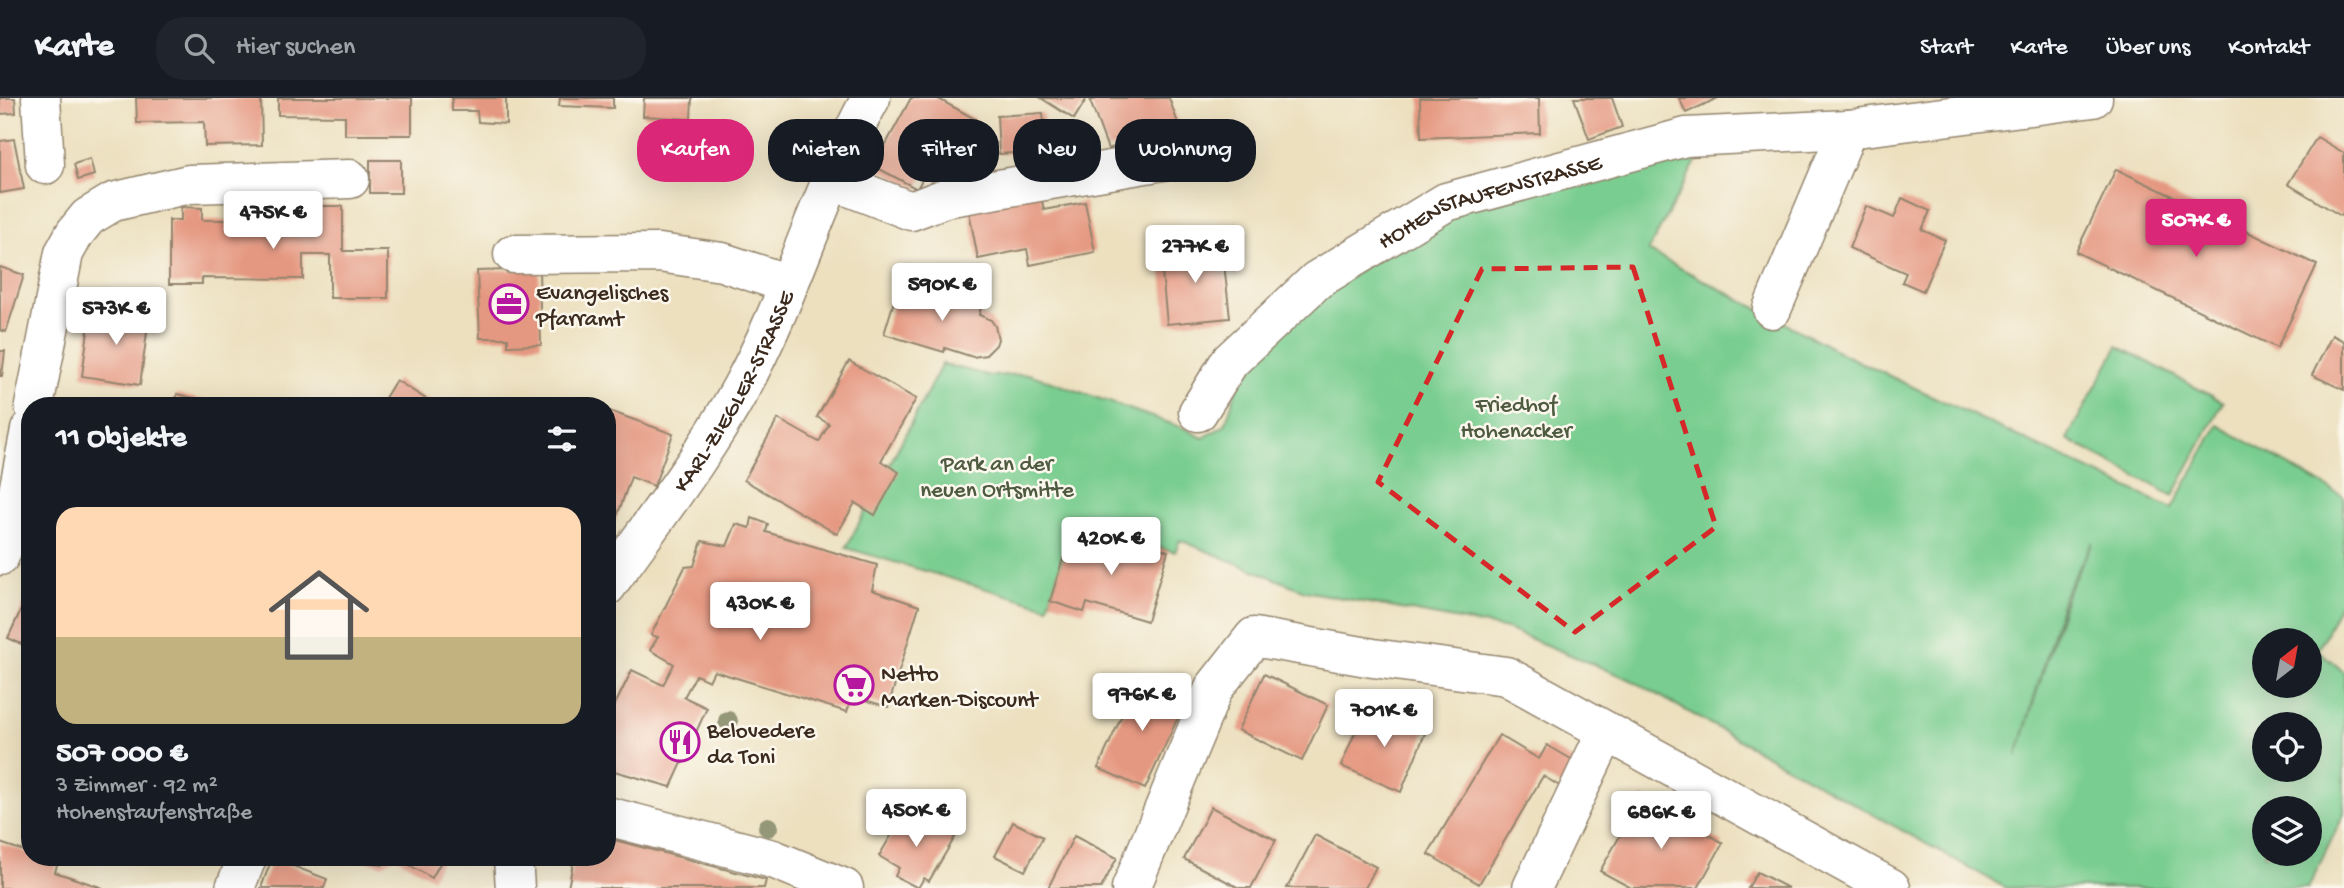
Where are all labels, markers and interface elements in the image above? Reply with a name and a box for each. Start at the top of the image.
search box [156,17,646,80]
text: Karte [35,29,114,67]
icon: search [180,29,218,67]
text: Hier suchen [236,33,355,64]
text: Start [1920,34,1972,63]
text: Karte [2010,34,2068,63]
text: Über uns [2106,34,2190,63]
text: Kontakt [2228,34,2309,63]
chip: Kaufen [637,119,754,182]
chip: Mieten [768,119,884,182]
chip: Filter [898,119,999,182]
chip: Neu [1013,119,1101,182]
chip: Wohnung [1115,119,1256,182]
street label: HOHENSTAUFENSTRASSE [1374,150,1607,257]
pin: 475K € [216,192,330,251]
text: 475K € [240,200,306,227]
pin: 507K € [2139,200,2253,259]
text: 507K € [2162,208,2230,235]
pin: 277K € [1138,226,1252,285]
text: 277K € [1161,234,1229,261]
pin: 590K € [885,264,999,323]
text: 590K € [908,272,976,299]
place label: Evangelisches Pfarramt [535,281,669,334]
office icon: Evangelisches Pfarramt [488,283,530,325]
street label: KARL-ZIEGLER-STRASSE [669,286,803,498]
pin: 573K € [59,288,173,347]
text: 573K € [82,296,150,323]
park label: Friedhof Hohenacker [1460,393,1573,446]
icon: filters [543,420,581,458]
text: 11 Objekte [56,422,187,457]
park label: Park an der neuen Ortsmitte [920,452,1075,505]
pin: 420K € [1054,518,1168,577]
text: 420K € [1077,526,1145,553]
icon: home [256,552,382,678]
pin: 430K € [703,582,817,642]
text: 430K € [726,591,794,618]
north arrow [2252,628,2322,698]
map controls [2252,628,2322,866]
place label: Netto Marken-Discount [881,662,1039,715]
supermarket icon: Netto Marken-Discount [833,664,875,706]
pin: 976K € [1085,674,1199,733]
text: 976K € [1109,682,1175,709]
pin: 701K € [1327,690,1441,749]
text: 701K € [1351,698,1417,725]
button: locate [2252,712,2322,782]
place label: Belovedere da Toni [706,719,816,772]
restaurant icon: Belovedere da Toni [659,721,701,763]
text: 507 000 € [56,738,188,773]
text: 3 Zimmer · 92 m² [56,773,218,800]
pin: 450K € [859,790,973,849]
pin: 686K € [1604,792,1718,851]
button: layers [2252,796,2322,866]
text: 450K € [882,798,950,825]
text: Hohenstaufenstraße [56,800,252,827]
text: 686K € [1627,800,1695,827]

